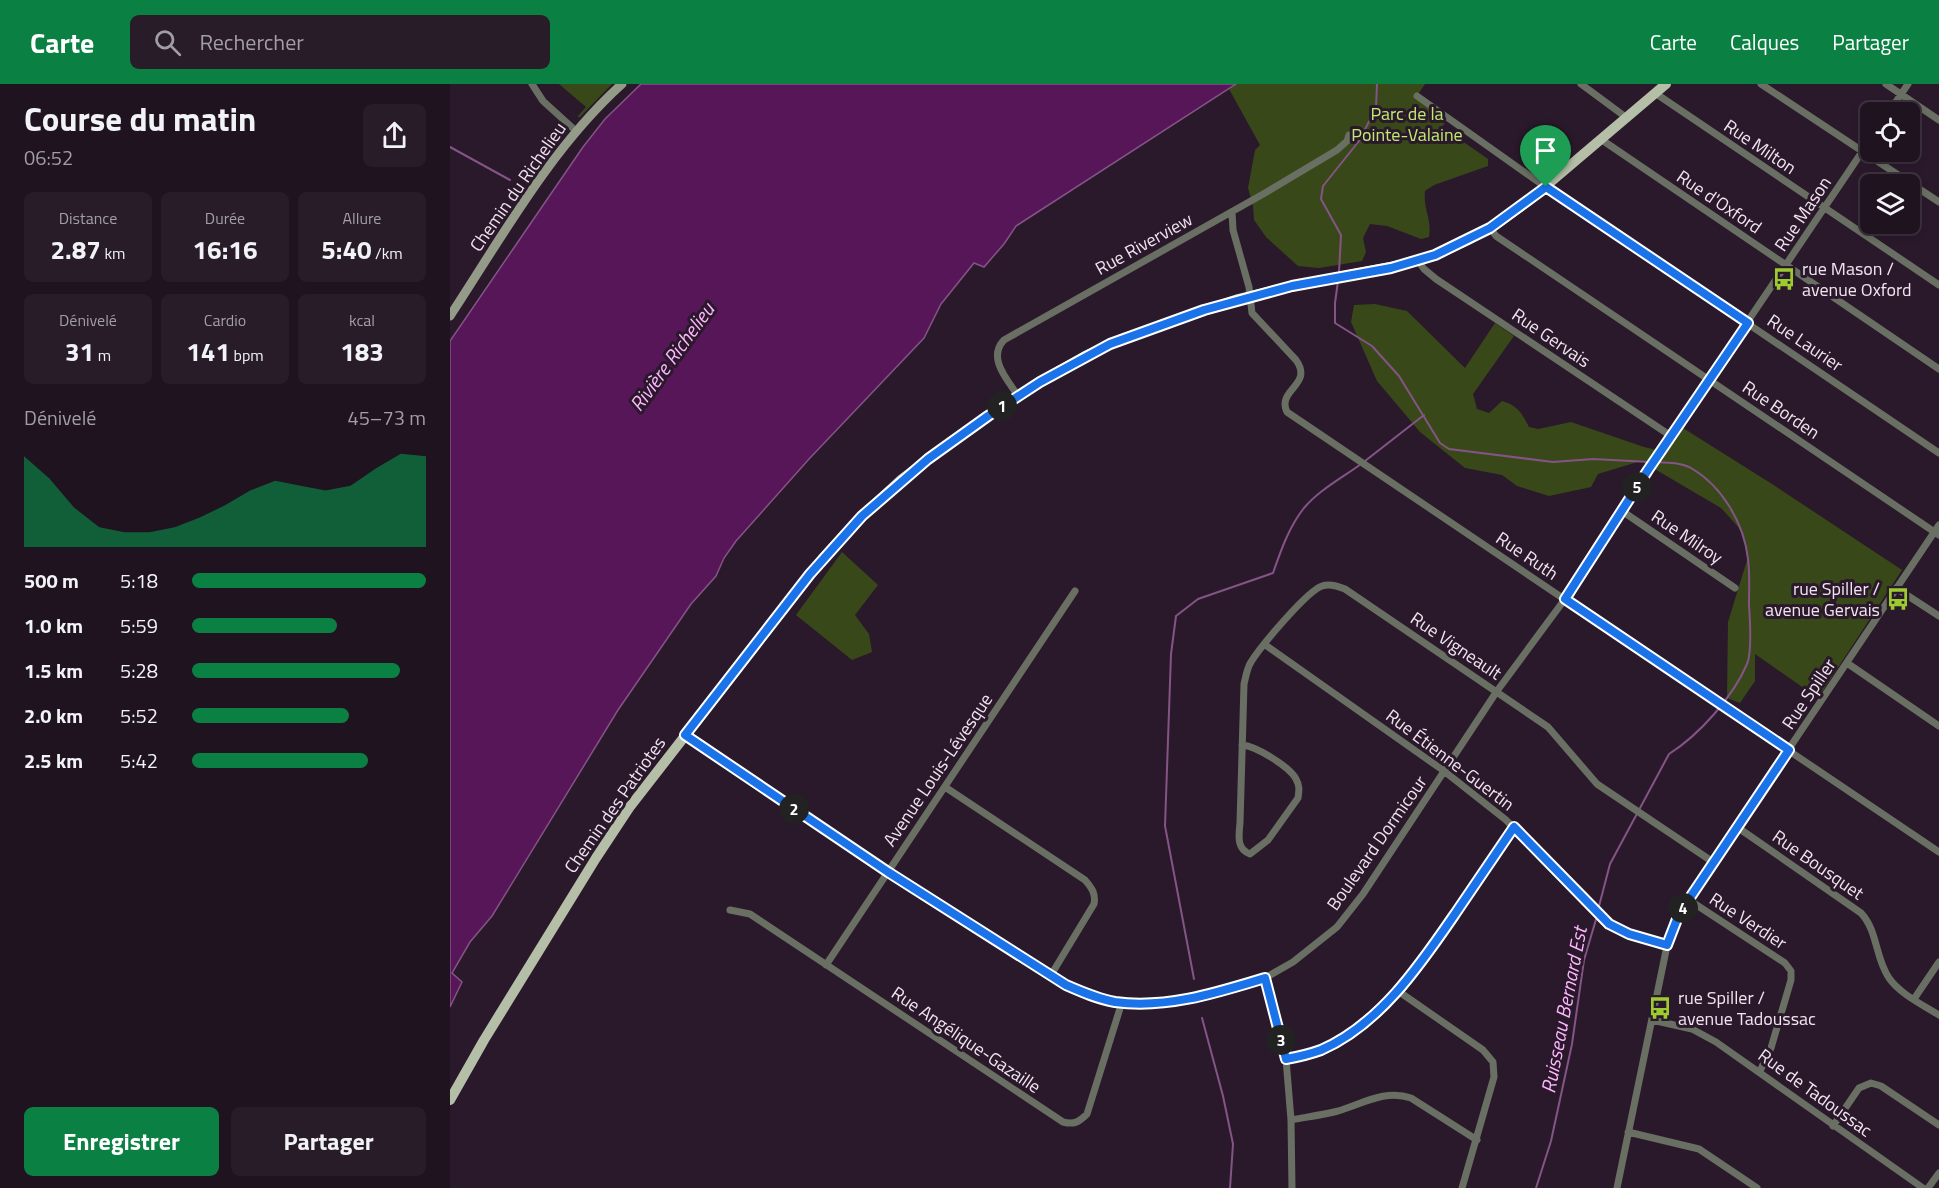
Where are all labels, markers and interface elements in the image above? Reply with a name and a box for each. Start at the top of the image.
search box [130,15,550,69]
text: Carte [30,21,94,64]
text: Rechercher [199,25,304,59]
icon: search [151,26,184,59]
text: Carte [1650,26,1697,58]
text: Calques [1730,26,1799,58]
text: Partager [1832,26,1909,58]
text: Course du matin [24,94,256,144]
park label: Parc de la Pointe-Valaine [1351,100,1463,148]
map controls [1860,102,1920,234]
button: locate [1860,102,1920,162]
button: share [363,104,426,167]
street label: Rue Milton [1719,112,1802,181]
street label: Chemin du Richelieu [463,116,572,257]
pin [1520,125,1571,187]
icon: arrive [1529,134,1562,167]
text: 06:52 [24,142,73,173]
street label: Rue d'Oxford [1671,163,1767,240]
street label: Rue Mason [1768,171,1838,257]
button: layers [1860,174,1920,234]
street label: Rue Riverview [1090,205,1198,282]
text: Distance [59,206,117,230]
text: Durée [205,206,245,230]
text: Allure [343,206,381,230]
text: 2.87 [51,230,101,269]
text: 16:16 [193,230,257,269]
text: 5:40 [321,230,372,269]
text: km [101,241,125,265]
text: /km [372,241,403,265]
place label: rue Mason / avenue Oxford [1802,255,1912,303]
bus stop icon: rue Mason / avenue Oxford [1771,266,1797,292]
water label: Rivière Richelieu [621,295,722,418]
street label: Rue Gervais [1506,301,1596,374]
street label: Rue Laurier [1762,307,1849,378]
text: Dénivelé [59,308,117,332]
text: Cardio [204,308,246,332]
text: kcal [349,308,375,332]
text: 31 [65,332,94,371]
text: 141 [186,332,230,371]
text: 183 [340,332,384,371]
text: m [94,343,111,367]
text: bpm [230,343,264,367]
street label: Rue Borden [1737,374,1826,446]
pin: 1 [987,391,1017,421]
text: 1 [998,394,1006,418]
text: Dénivelé [24,402,96,433]
text: 45–73 m [347,402,426,433]
pin: 5 [1622,472,1652,502]
text: 5 [1633,475,1641,499]
street label: Rue Milroy [1646,503,1729,571]
street label: Rue Ruth [1491,525,1564,586]
text: 500 m [24,565,79,596]
text: 5:18 [120,565,158,596]
place label: rue Spiller / avenue Gervais [1765,575,1880,623]
bus stop icon: rue Spiller / avenue Gervais [1885,586,1911,612]
street label: Rue Vigneault [1405,605,1508,687]
text: 1.0 km [24,610,83,641]
text: 5:59 [120,610,158,641]
street label: Rue Spiller [1775,653,1842,735]
text: 1.5 km [24,655,83,686]
text: 5:28 [120,655,158,686]
street label: Avenue Louis-Lévesque [876,688,999,852]
text: 2.0 km [24,700,83,731]
text: 5:52 [120,700,158,731]
street label: Rue Étienne-Guertin [1380,702,1520,817]
street label: Chemin des Patriotes [557,731,672,879]
text: 2.5 km [24,745,83,776]
text: 5:42 [120,745,158,776]
street label: Boulevard Dormicour [1320,770,1433,916]
pin: 2 [779,794,809,824]
text: 2 [790,797,798,821]
street label: Rue Bousquet [1767,823,1870,907]
street label: Rue Verdier [1704,885,1792,956]
pin: 4 [1668,893,1698,923]
text: 4 [1679,896,1687,920]
water label: Ruisseau Bernard Est [1532,922,1595,1096]
street label: Rue Angélique-Gazaille [886,979,1046,1100]
place label: rue Spiller / avenue Tadoussac [1678,984,1816,1032]
bus stop icon: rue Spiller / avenue Tadoussac [1647,995,1673,1021]
pin: 3 [1266,1025,1296,1055]
text: 3 [1277,1028,1285,1052]
street label: Rue de Tadoussac [1753,1042,1878,1143]
button: Enregistrer [24,1107,219,1176]
button: Partager [231,1107,426,1176]

